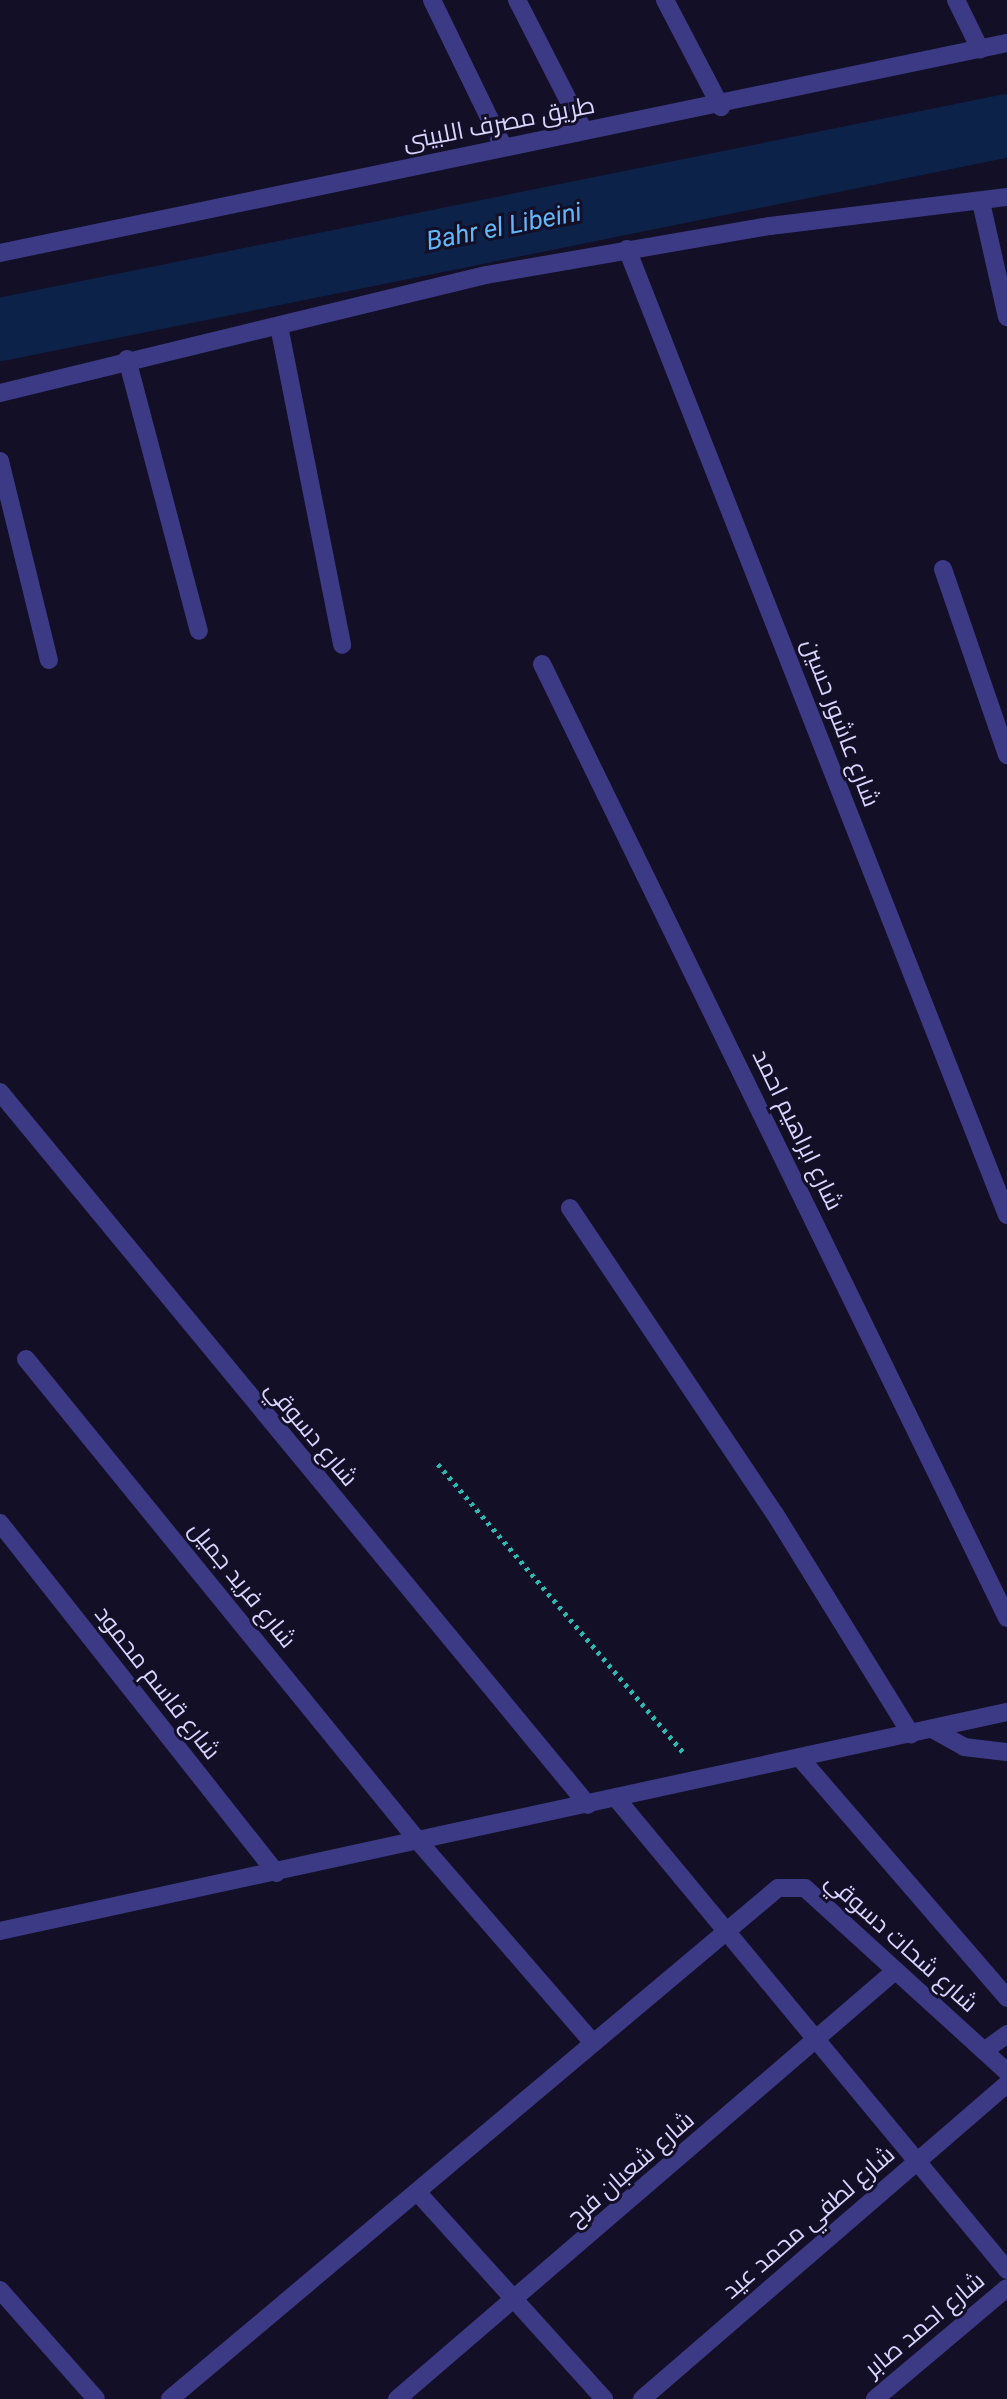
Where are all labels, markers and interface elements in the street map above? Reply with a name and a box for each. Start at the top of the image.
street label: طريق مصرف اللبينى [401,91,597,157]
water label: Bahr el Libeini [424,197,584,257]
street label: شارع عاشور حسين [795,635,885,811]
street label: شارع ابراهيم احمد [746,1045,848,1215]
street label: شارع دسوقي [259,1375,363,1493]
street label: شارع فريد جميل [182,1516,302,1654]
street label: شارع قاسم محمود [88,1600,226,1766]
street label: شارع شحات دسوقي [819,1867,983,2019]
street label: شارع شعبان فرح [561,2106,701,2232]
street label: شارع لطفي محمد عيد [717,2140,901,2306]
street label: شارع احمد صابر [859,2267,991,2383]

